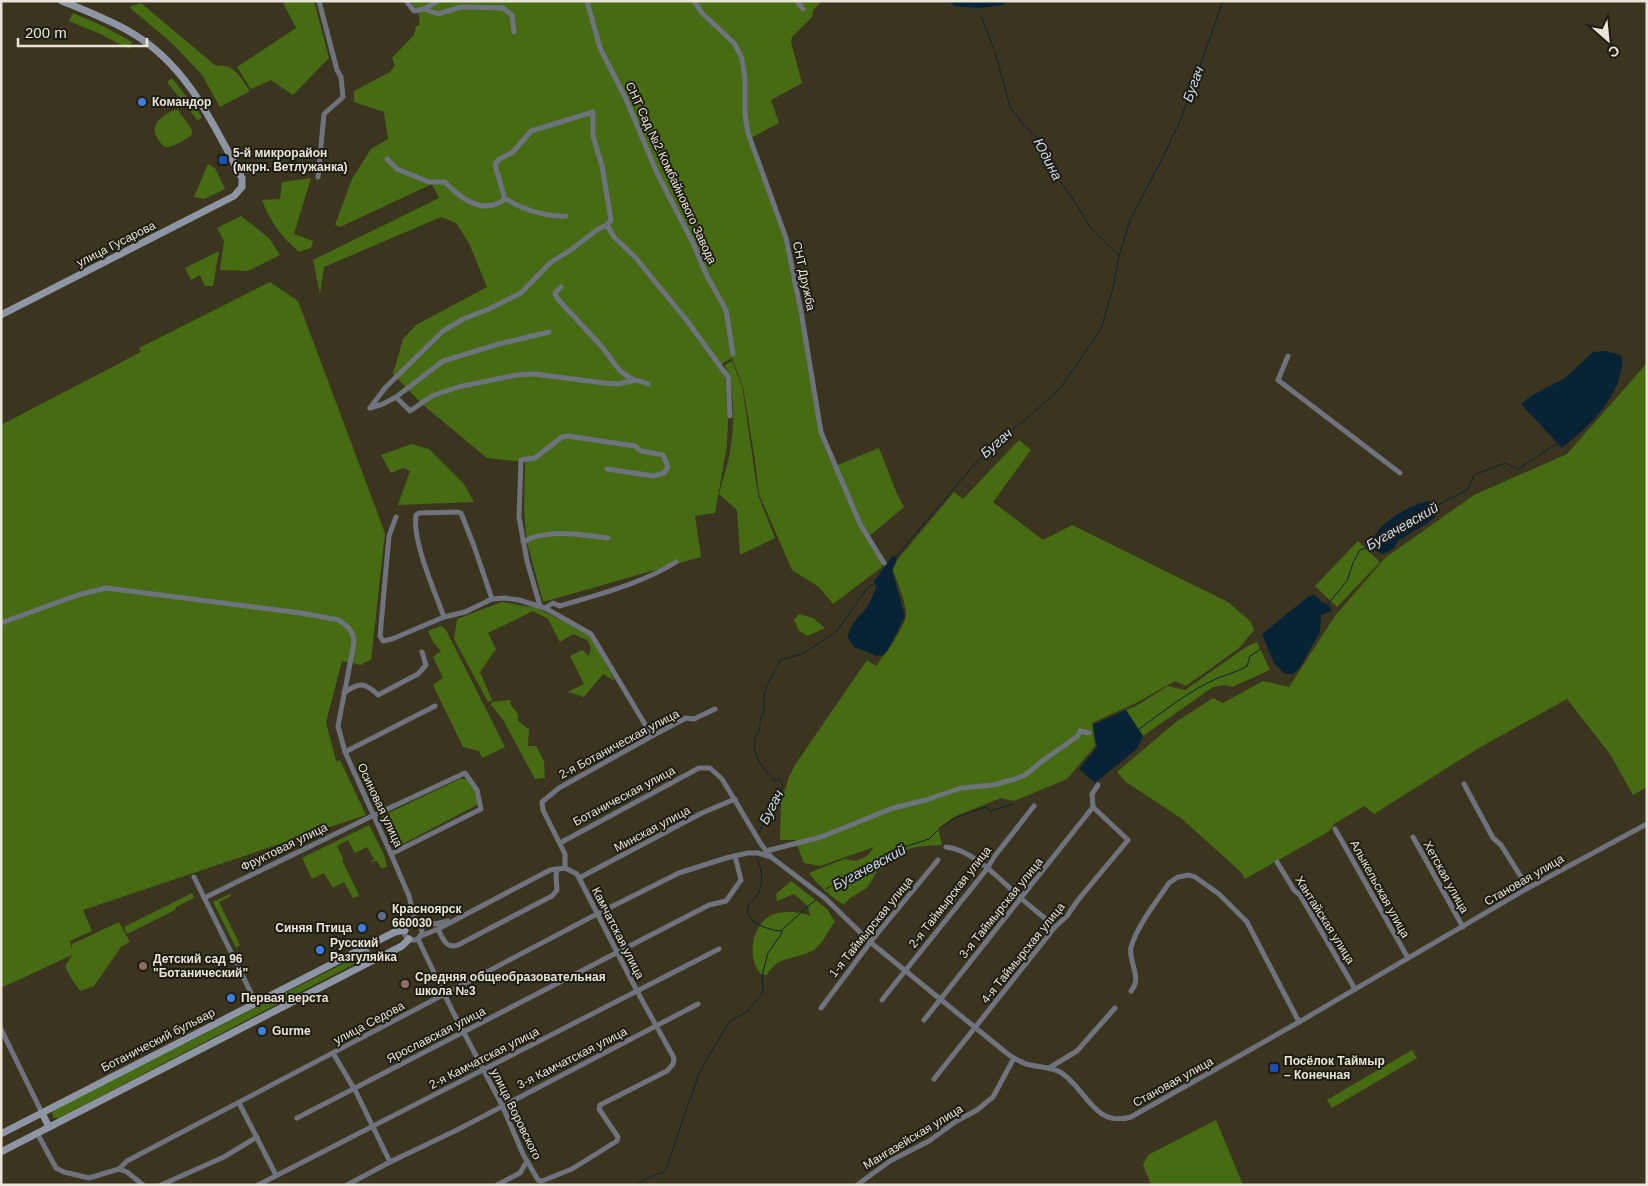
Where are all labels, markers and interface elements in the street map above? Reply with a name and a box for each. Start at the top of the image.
scale bar [18,15,146,47]
north arrow [1583,15,1633,65]
text: 200 m [25,24,67,41]
text: С [1606,42,1622,61]
water label: Бугач [1179,64,1207,104]
street label: СНТ Сад №2 Комбайнового Завода [623,80,720,266]
place label: Командор [152,95,211,109]
marker: Командор [136,96,148,108]
water label: Юдина [1030,135,1066,183]
place label: 5-й микрорайон (мкрн. Ветлужанка) [233,146,348,174]
marker: 5-й микрорайон (мкрн. Ветлужанка) [217,154,229,166]
street label: улица Гусарова [74,218,158,270]
street label: СНТ Дружба [790,240,818,312]
water label: Бугач [977,425,1015,461]
water label: Бугачевский [1363,499,1441,553]
street label: 2-я Ботаническая улица [557,706,682,782]
street label: Осиновая улица [354,761,406,850]
street label: Ботаническая улица [571,763,678,829]
water label: Бугач [756,787,786,827]
street label: Минская улица [611,803,693,855]
street label: Фруктовая улица [238,820,330,874]
street label: Алыкельская улица [1347,838,1413,941]
street label: Хетская улица [1420,838,1472,916]
water label: Бугачевский [830,841,909,893]
street label: 2-я Таймырская улица [906,843,994,951]
street label: Становая улица [1482,851,1567,908]
street label: 3-я Таймырская улица [956,855,1046,961]
street label: Хантайская улица [1292,873,1358,967]
street label: 1-я Таймырская улица [826,874,916,980]
street label: Камчатская улица [589,885,647,981]
street label: 4-я Таймырская улица [978,900,1068,1006]
place label: Красноярск 660030 [392,902,462,930]
marker: Красноярск 660030 [376,910,388,922]
place label: Синяя Птица [275,921,352,935]
marker: Синяя Птица [356,922,368,934]
place label: Русский Разгуляйка [330,936,397,964]
marker: Русский Разгуляйка [314,944,326,956]
place label: Детский сад 96 "Ботанический" [153,952,248,980]
marker: Детский сад 96 "Ботанический" [137,960,149,972]
place label: Средняя общеобразовательная школа №3 [415,970,606,998]
marker: Средняя общеобразовательная школа №3 [399,978,411,990]
place label: Первая верста [241,991,329,1005]
marker: Первая верста [225,992,237,1004]
street label: улица Седова [331,998,407,1047]
street label: Ярославская улица [384,1004,488,1066]
street label: Ботанический бульвар [99,1005,217,1075]
place label: Gurme [272,1024,311,1038]
street label: 2-я Камчатская улица [427,1024,542,1092]
street label: 3-я Камчатская улица [515,1024,630,1092]
marker: Gurme [256,1025,268,1037]
street label: Становая улица [1130,1054,1216,1110]
place label: Посёлок Таймыр – Конечная [1284,1054,1385,1082]
marker: Посёлок Таймыр – Конечная [1268,1062,1280,1074]
street label: улица Воровского [488,1066,544,1162]
street label: Мангазейская улица [861,1102,966,1172]

